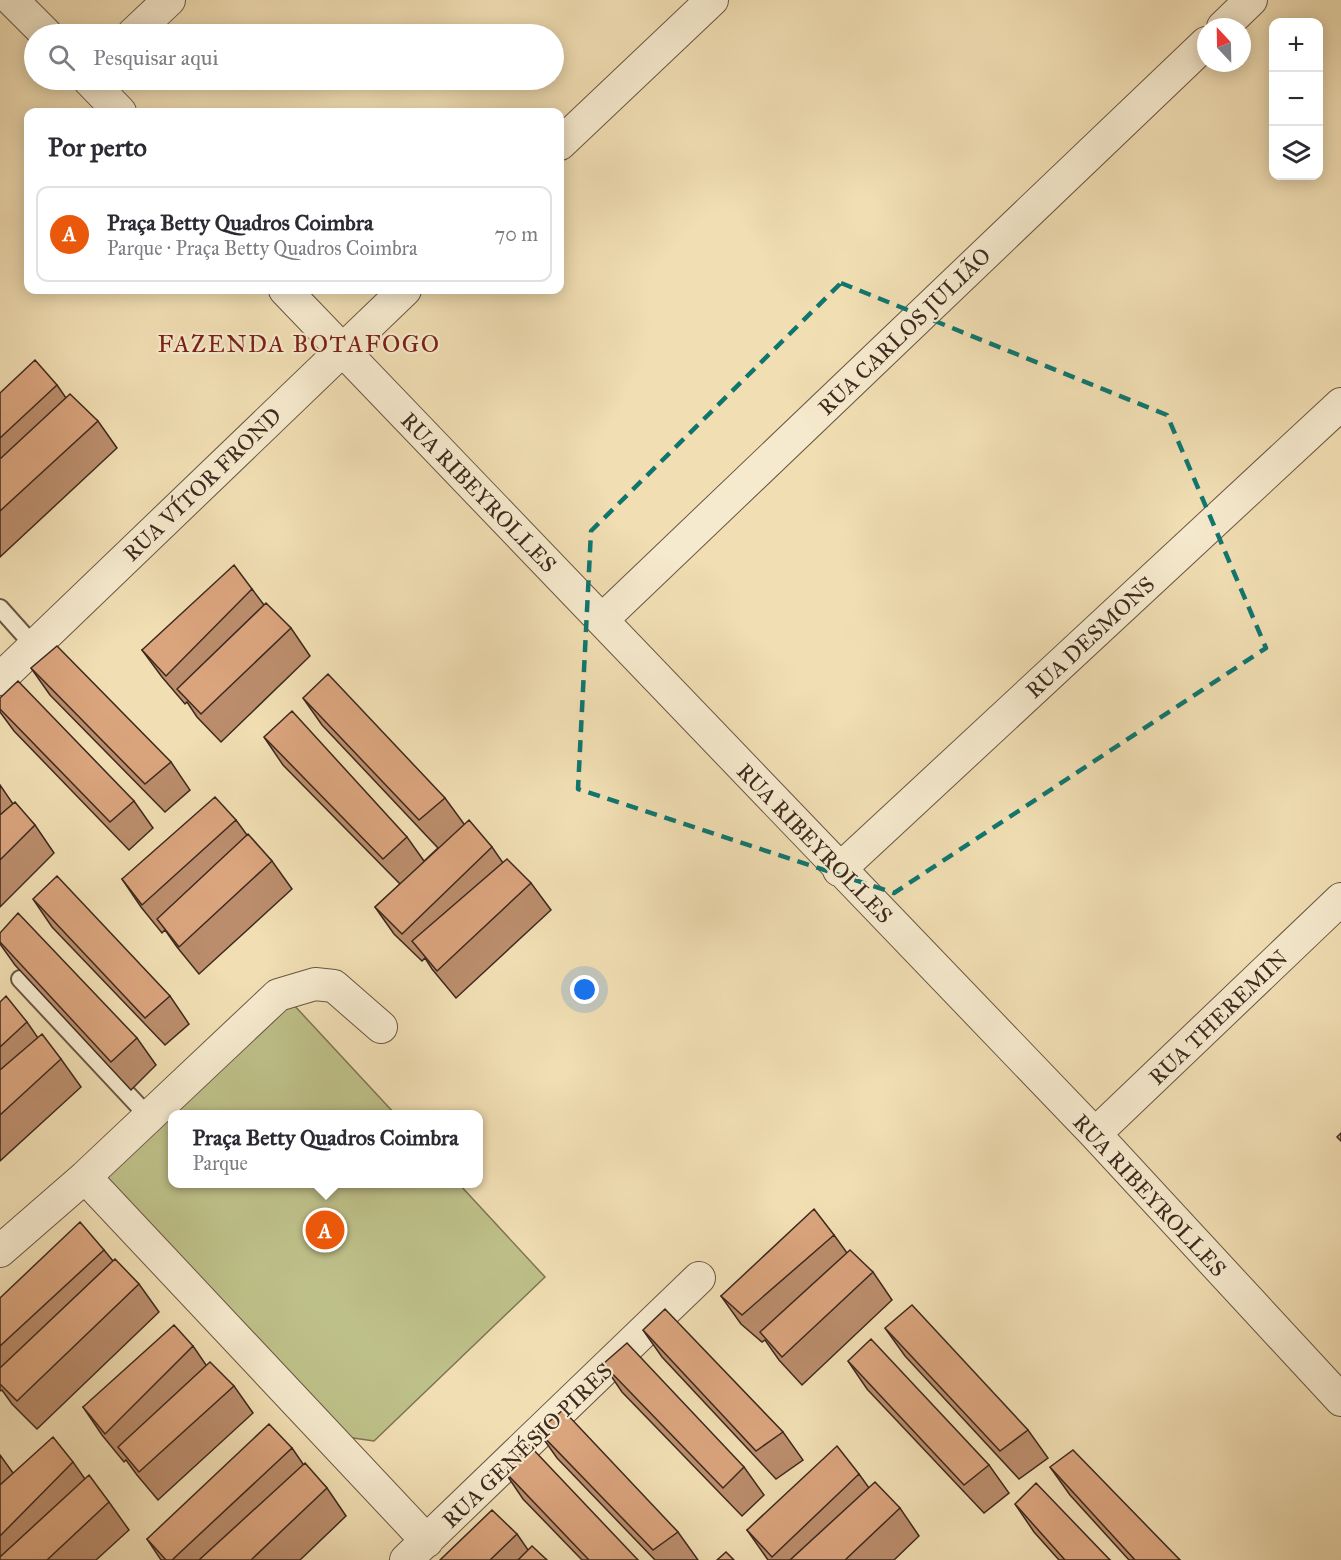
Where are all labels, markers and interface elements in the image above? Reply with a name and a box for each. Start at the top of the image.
north arrow [1197,18,1251,72]
map controls [1269,18,1323,180]
button: + [1269,18,1323,72]
search box [24,24,564,90]
icon: search [45,41,78,74]
text: Pesquisar aqui [93,44,218,71]
button: − [1269,72,1323,126]
button: layers [1269,126,1323,180]
text: Por perto [48,131,147,163]
text: Praça Betty Quadros Coimbra [107,209,373,236]
text: A [63,222,76,246]
text: 70 m [495,222,538,246]
text: Parque · Praça Betty Quadros Coimbra [107,236,418,260]
street label: RUA CARLOS JULIÃO [812,242,996,421]
district label: FAZENDA BOTAFOGO [157,329,441,359]
street label: RUA VÍTOR FROND [118,402,287,567]
street label: RUA RIBEYROLLES [395,407,562,578]
street label: RUA DESMONS [1020,571,1160,704]
street label: RUA RIBEYROLLES [731,758,898,929]
street label: RUA THEREMIN [1143,944,1294,1091]
your location [570,975,599,1004]
street label: RUA RIBEYROLLES [1067,1108,1232,1282]
popup [168,1110,483,1188]
text: Praça Betty Quadros Coimbra [192,1124,459,1151]
text: Parque [192,1151,248,1175]
pin: A [306,1208,344,1252]
street label: RUA GENÉSIO PIRES [437,1357,618,1534]

